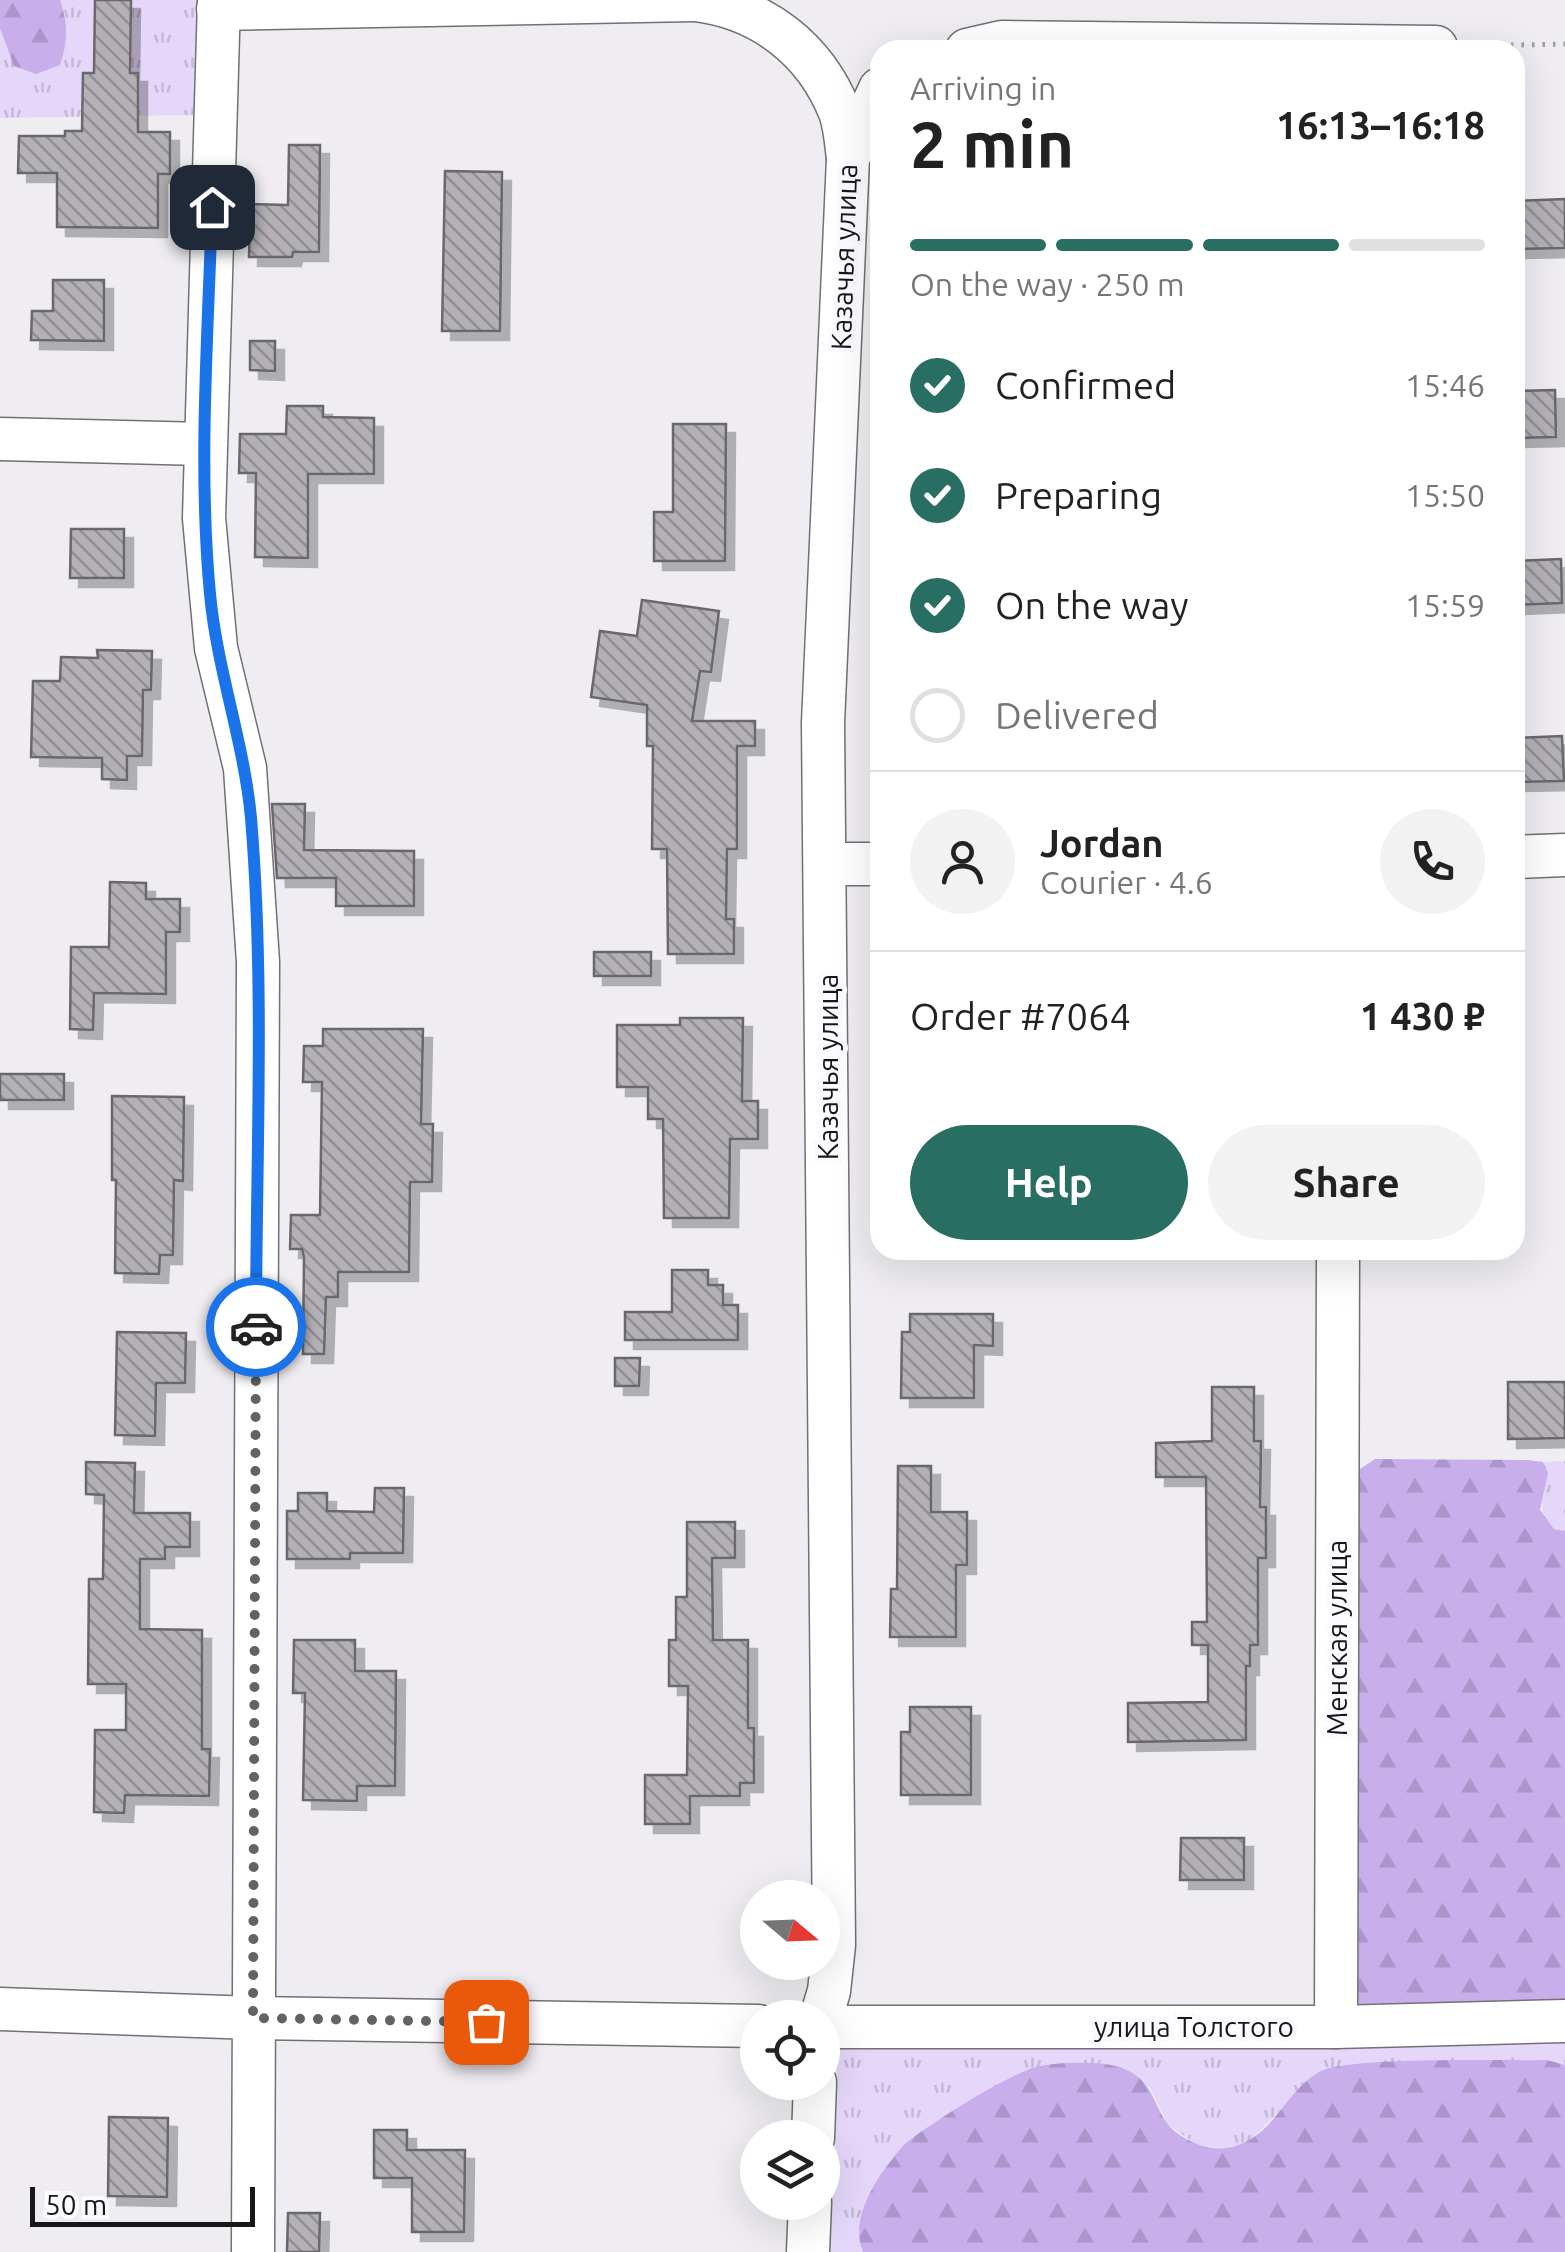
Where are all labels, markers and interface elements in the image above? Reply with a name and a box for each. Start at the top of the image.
text: Arriving in [910,70,1056,106]
text: 16:13–16:18 [1276,104,1485,146]
text: 2 min [910,107,1074,180]
street label: Казачья улица [825,163,862,351]
pin [170,165,255,250]
icon: home [185,180,240,235]
text: On the way · 250 m [910,266,1185,302]
icon: check [910,358,965,413]
text: Confirmed [995,364,1176,406]
text: 15:46 [1405,367,1485,403]
icon: check [910,468,965,523]
text: Preparing [995,474,1162,516]
text: 15:50 [1405,477,1485,513]
icon: check [910,578,965,633]
text: On the way [995,584,1188,626]
text: 15:59 [1405,587,1485,623]
text: Delivered [995,694,1159,736]
button: person [910,809,1015,914]
button: phone [1380,809,1485,914]
text: Jordan [1040,822,1164,864]
text: Courier · 4.6 [1040,864,1213,900]
street label: Казачья улица [812,974,843,1160]
text: Order #7064 [910,995,1131,1037]
text: 1 430 ₽ [1360,995,1485,1037]
button: Help [910,1125,1188,1240]
button: Share [1208,1125,1485,1240]
courier [206,1277,306,1377]
icon: car [229,1300,284,1355]
street label: Менская улица [1321,1540,1352,1736]
north arrow [740,1880,840,1980]
map controls [740,1880,840,2220]
pin [444,1980,529,2065]
icon: bag [459,1995,514,2050]
button: locate [740,2000,840,2100]
street label: улица Толстого [1094,2011,1294,2042]
button: layers [740,2120,840,2220]
scale bar [30,2182,255,2226]
text: 50 m [45,2189,107,2220]

